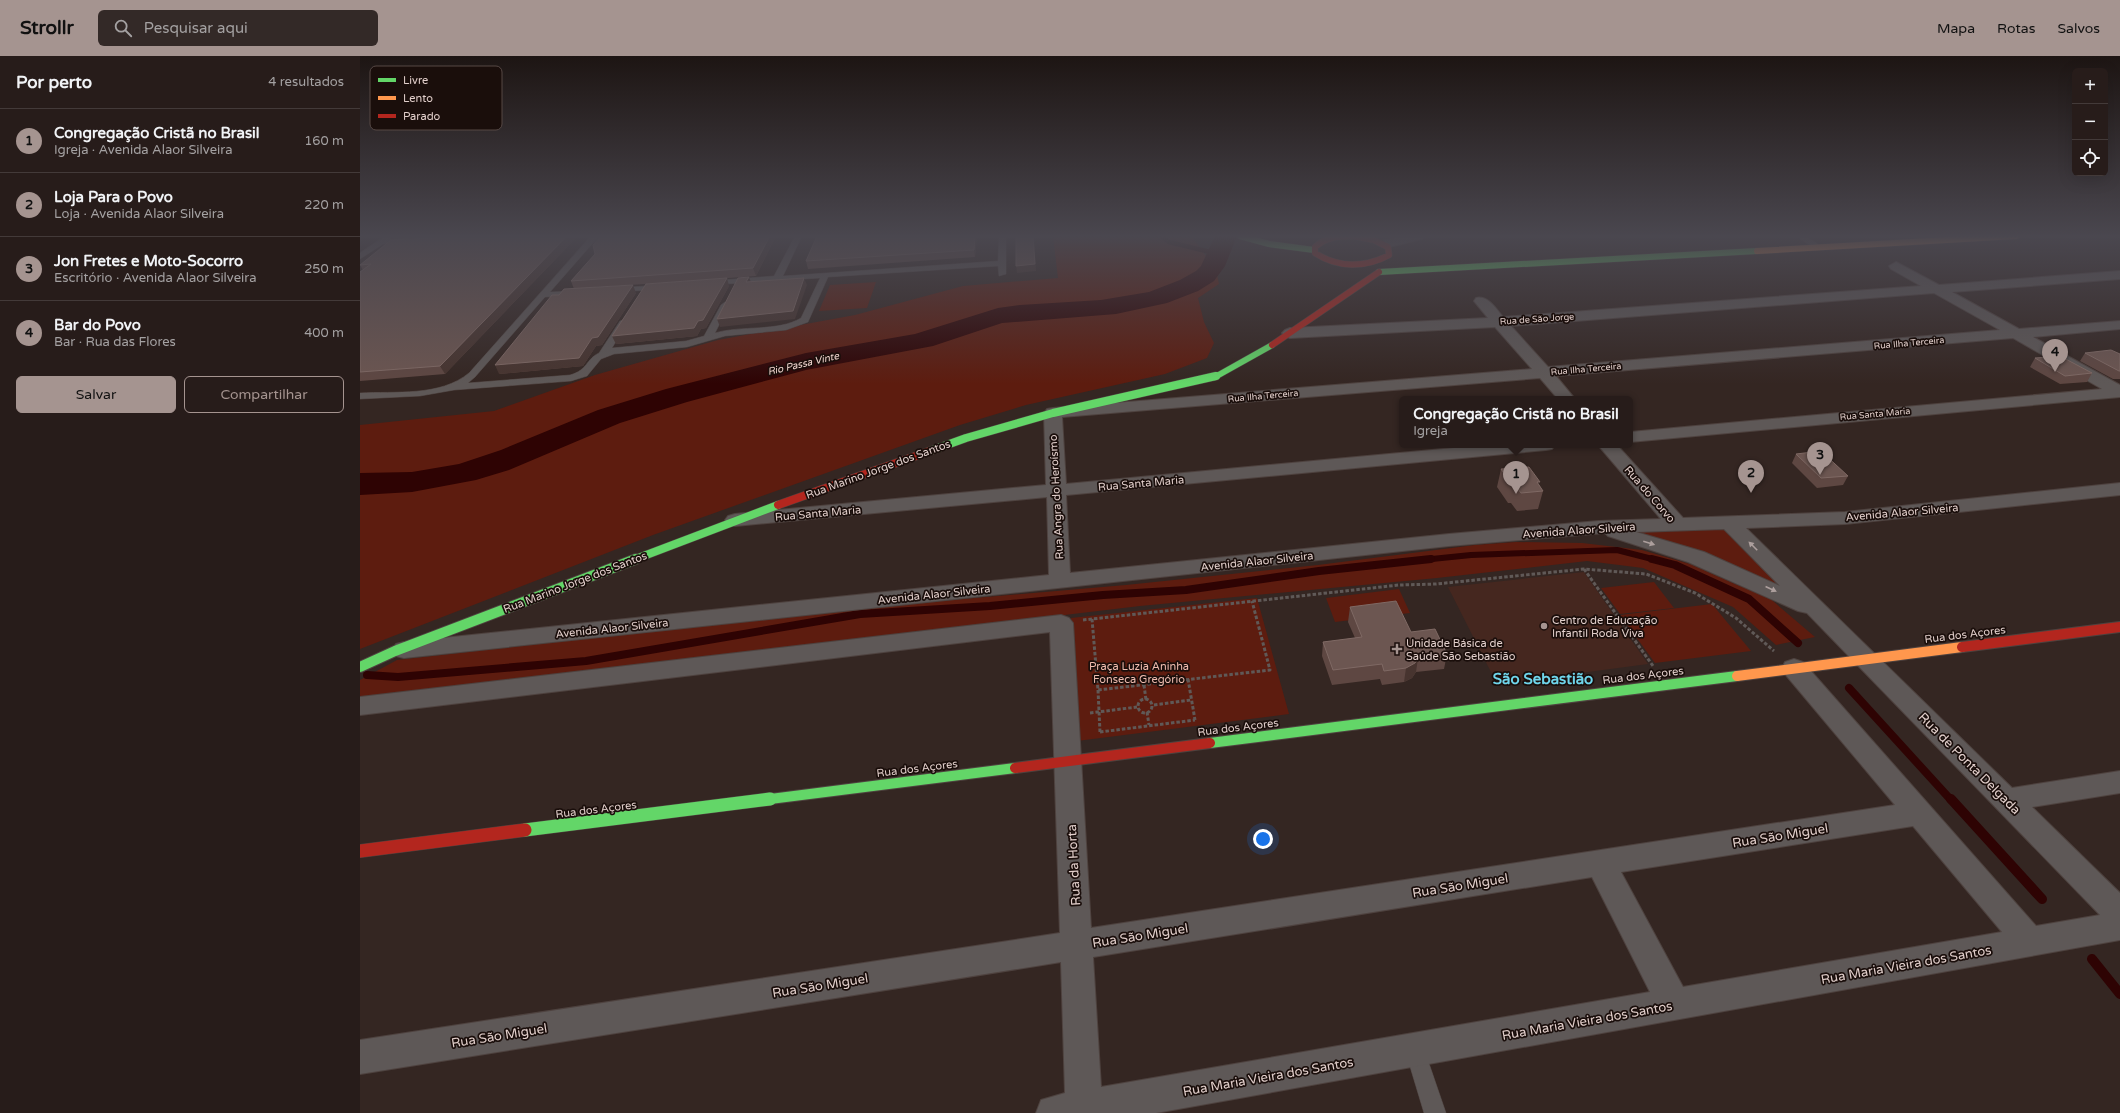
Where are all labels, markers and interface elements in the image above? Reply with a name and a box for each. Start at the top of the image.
search box [98,10,378,46]
text: Strollr [20,17,74,39]
icon: search [112,17,134,39]
text: Pesquisar aqui [144,19,248,37]
text: Mapa [1937,20,1975,37]
text: Rotas [1997,20,2035,37]
text: Salvos [2057,20,2100,37]
legend [370,66,502,130]
map controls [2072,68,2108,176]
button: + [2072,68,2108,104]
text: Por perto [16,72,92,93]
text: 4 resultados [268,74,344,90]
text: Livre [403,74,428,87]
text: Lento [403,92,433,105]
button: − [2072,104,2108,140]
text: Parado [403,110,441,123]
text: Congregação Cristã no Brasil [54,124,260,142]
text: 1 [25,133,33,149]
text: 160 m [304,133,344,149]
button: locate [2072,140,2108,176]
text: Igreja · Avenida Alaor Silveira [54,142,233,158]
text: Loja Para o Povo [54,188,173,206]
text: 2 [25,197,33,213]
text: 220 m [304,197,344,213]
text: Loja · Avenida Alaor Silveira [54,206,224,222]
text: Jon Fretes e Moto-Socorro [54,252,243,270]
text: 3 [25,261,33,277]
text: 250 m [304,261,344,277]
text: Escritório · Avenida Alaor Silveira [54,270,257,286]
street label: Rua de São Jorge [1499,311,1575,328]
text: Bar do Povo [54,316,141,334]
text: 4 [25,325,33,341]
text: 400 m [304,325,344,341]
text: Bar · Rua das Flores [54,334,176,350]
street label: Rua Ilha Terceira [1873,335,1945,352]
pin: 4 [2042,339,2068,372]
water label: Rio Passa Vinte [766,350,841,378]
street label: Rua Ilha Terceira [1550,361,1622,378]
button: Salvar [16,376,176,413]
button: Compartilhar [184,376,344,413]
street label: Rua Ilha Terceira [1227,388,1299,405]
popup [1399,396,1633,448]
text: Congregação Cristã no Brasil [1413,405,1619,423]
street label: Rua Santa Maria [1839,406,1911,423]
text: Igreja [1413,423,1448,439]
street label: Rua Angra do Heroísmo [1047,434,1066,560]
street label: Rua Marino Jorge dos Santos [804,437,952,502]
pin: 3 [1807,442,1833,475]
pin: 2 [1738,460,1764,493]
pin: 1 [1503,461,1529,494]
street label: Rua do Corvo [1621,463,1678,526]
street label: Rua Santa Maria [1097,473,1185,494]
street label: Avenida Alaor Silveira [1845,501,1959,524]
street label: Rua Santa Maria [774,503,862,524]
street label: Avenida Alaor Silveira [1522,520,1636,541]
one-way arrow [1644,540,1656,546]
one-way arrow [1748,541,1758,550]
street label: Rua Marino Jorge dos Santos [501,549,649,616]
street label: Avenida Alaor Silveira [1200,549,1314,574]
street label: Avenida Alaor Silveira [877,582,991,607]
one-way arrow [1765,586,1776,592]
place label: Centro de Educação Infantil Roda Viva [1552,614,1658,640]
street label: Avenida Alaor Silveira [555,616,669,641]
marker: Centro de Educação Infantil Roda Viva [1539,621,1549,631]
street label: Rua dos Açores [1924,623,2006,646]
place label: Unidade Básica de Saúde São Sebastião [1406,637,1516,663]
marker: Unidade Básica de Saúde São Sebastião [1391,643,1403,655]
park label: Praça Luzia Aninha Fonseca Gregório [1089,660,1189,686]
street label: Rua dos Açores [1602,664,1684,687]
district label: São Sebastião [1493,670,1593,688]
street label: Rua de Ponta Delgada [1915,709,2024,818]
street label: Rua dos Açores [1197,716,1279,739]
street label: Rua dos Açores [876,757,958,780]
street label: Rua dos Açores [555,798,637,821]
street label: Rua São Miguel [1731,821,1829,851]
street label: Rua da Horta [1064,824,1084,906]
your location [1253,829,1273,849]
street label: Rua São Miguel [1411,871,1509,901]
street label: Rua São Miguel [1091,921,1189,951]
street label: Rua Maria Vieira dos Santos [1820,942,1993,988]
street label: Rua São Miguel [771,971,869,1001]
street label: Rua Maria Vieira dos Santos [1501,998,1674,1044]
street label: Rua São Miguel [450,1021,548,1051]
street label: Rua Maria Vieira dos Santos [1182,1054,1355,1100]

